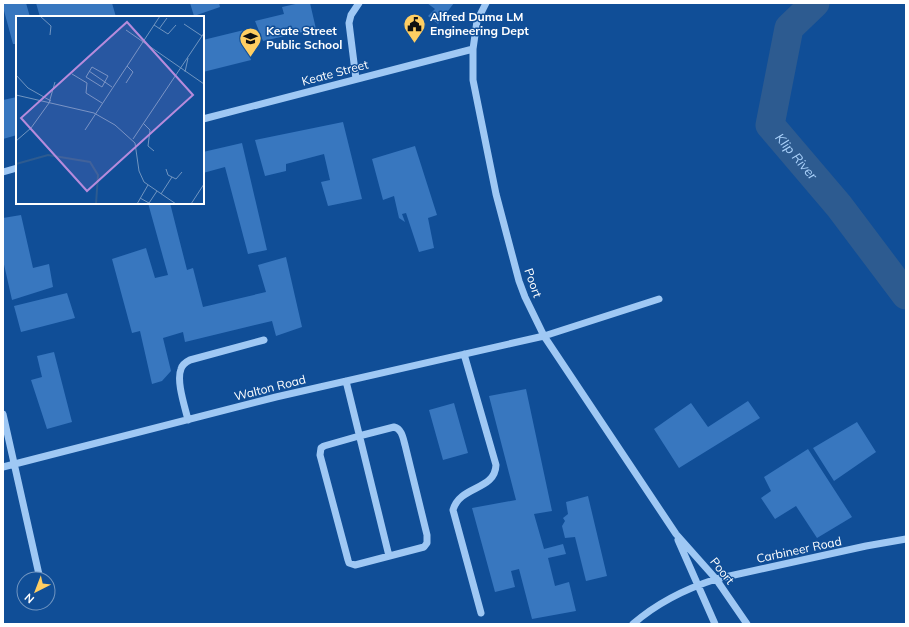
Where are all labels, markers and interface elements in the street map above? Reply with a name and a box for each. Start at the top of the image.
place label: Alfred Duma LM Engineering Dept [430,9,529,38]
public building icon: Alfred Duma LM Engineering Dept [401,11,427,44]
inset map [16,16,204,204]
place label: Keate Street Public School [266,23,342,52]
school or university icon: Keate Street Public School [237,25,263,58]
street label: Keate Street [300,56,370,89]
water label: Klip River [772,130,822,184]
street label: Poort [521,266,545,300]
street label: Walton Road [233,371,307,404]
street label: Carbineer Road [755,533,843,566]
street label: Poort [707,554,738,587]
north arrow [16,571,56,611]
text: N [22,590,37,606]

